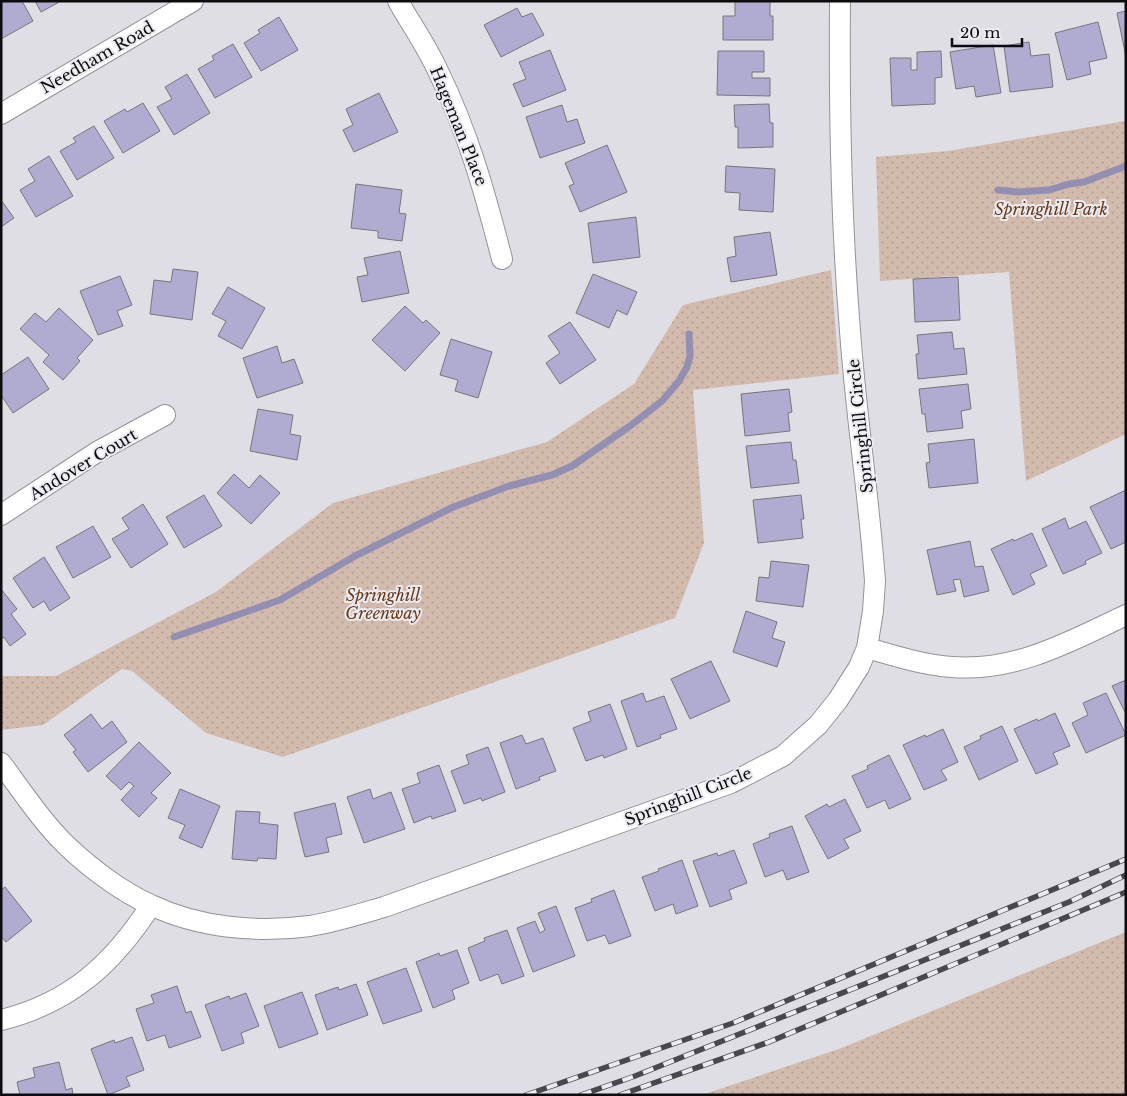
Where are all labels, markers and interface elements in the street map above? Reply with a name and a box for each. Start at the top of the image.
scale bar [952,15,1022,47]
street label: Needham Road [37,16,157,97]
text: 20 m [960,23,1000,42]
street label: Hageman Place [426,63,492,189]
park label: Springhill Park [994,199,1108,219]
street label: Springhill Circle [843,358,877,494]
street label: Andover Court [25,424,141,505]
park label: Springhill Greenway [345,585,421,623]
street label: Springhill Circle [621,762,755,830]

